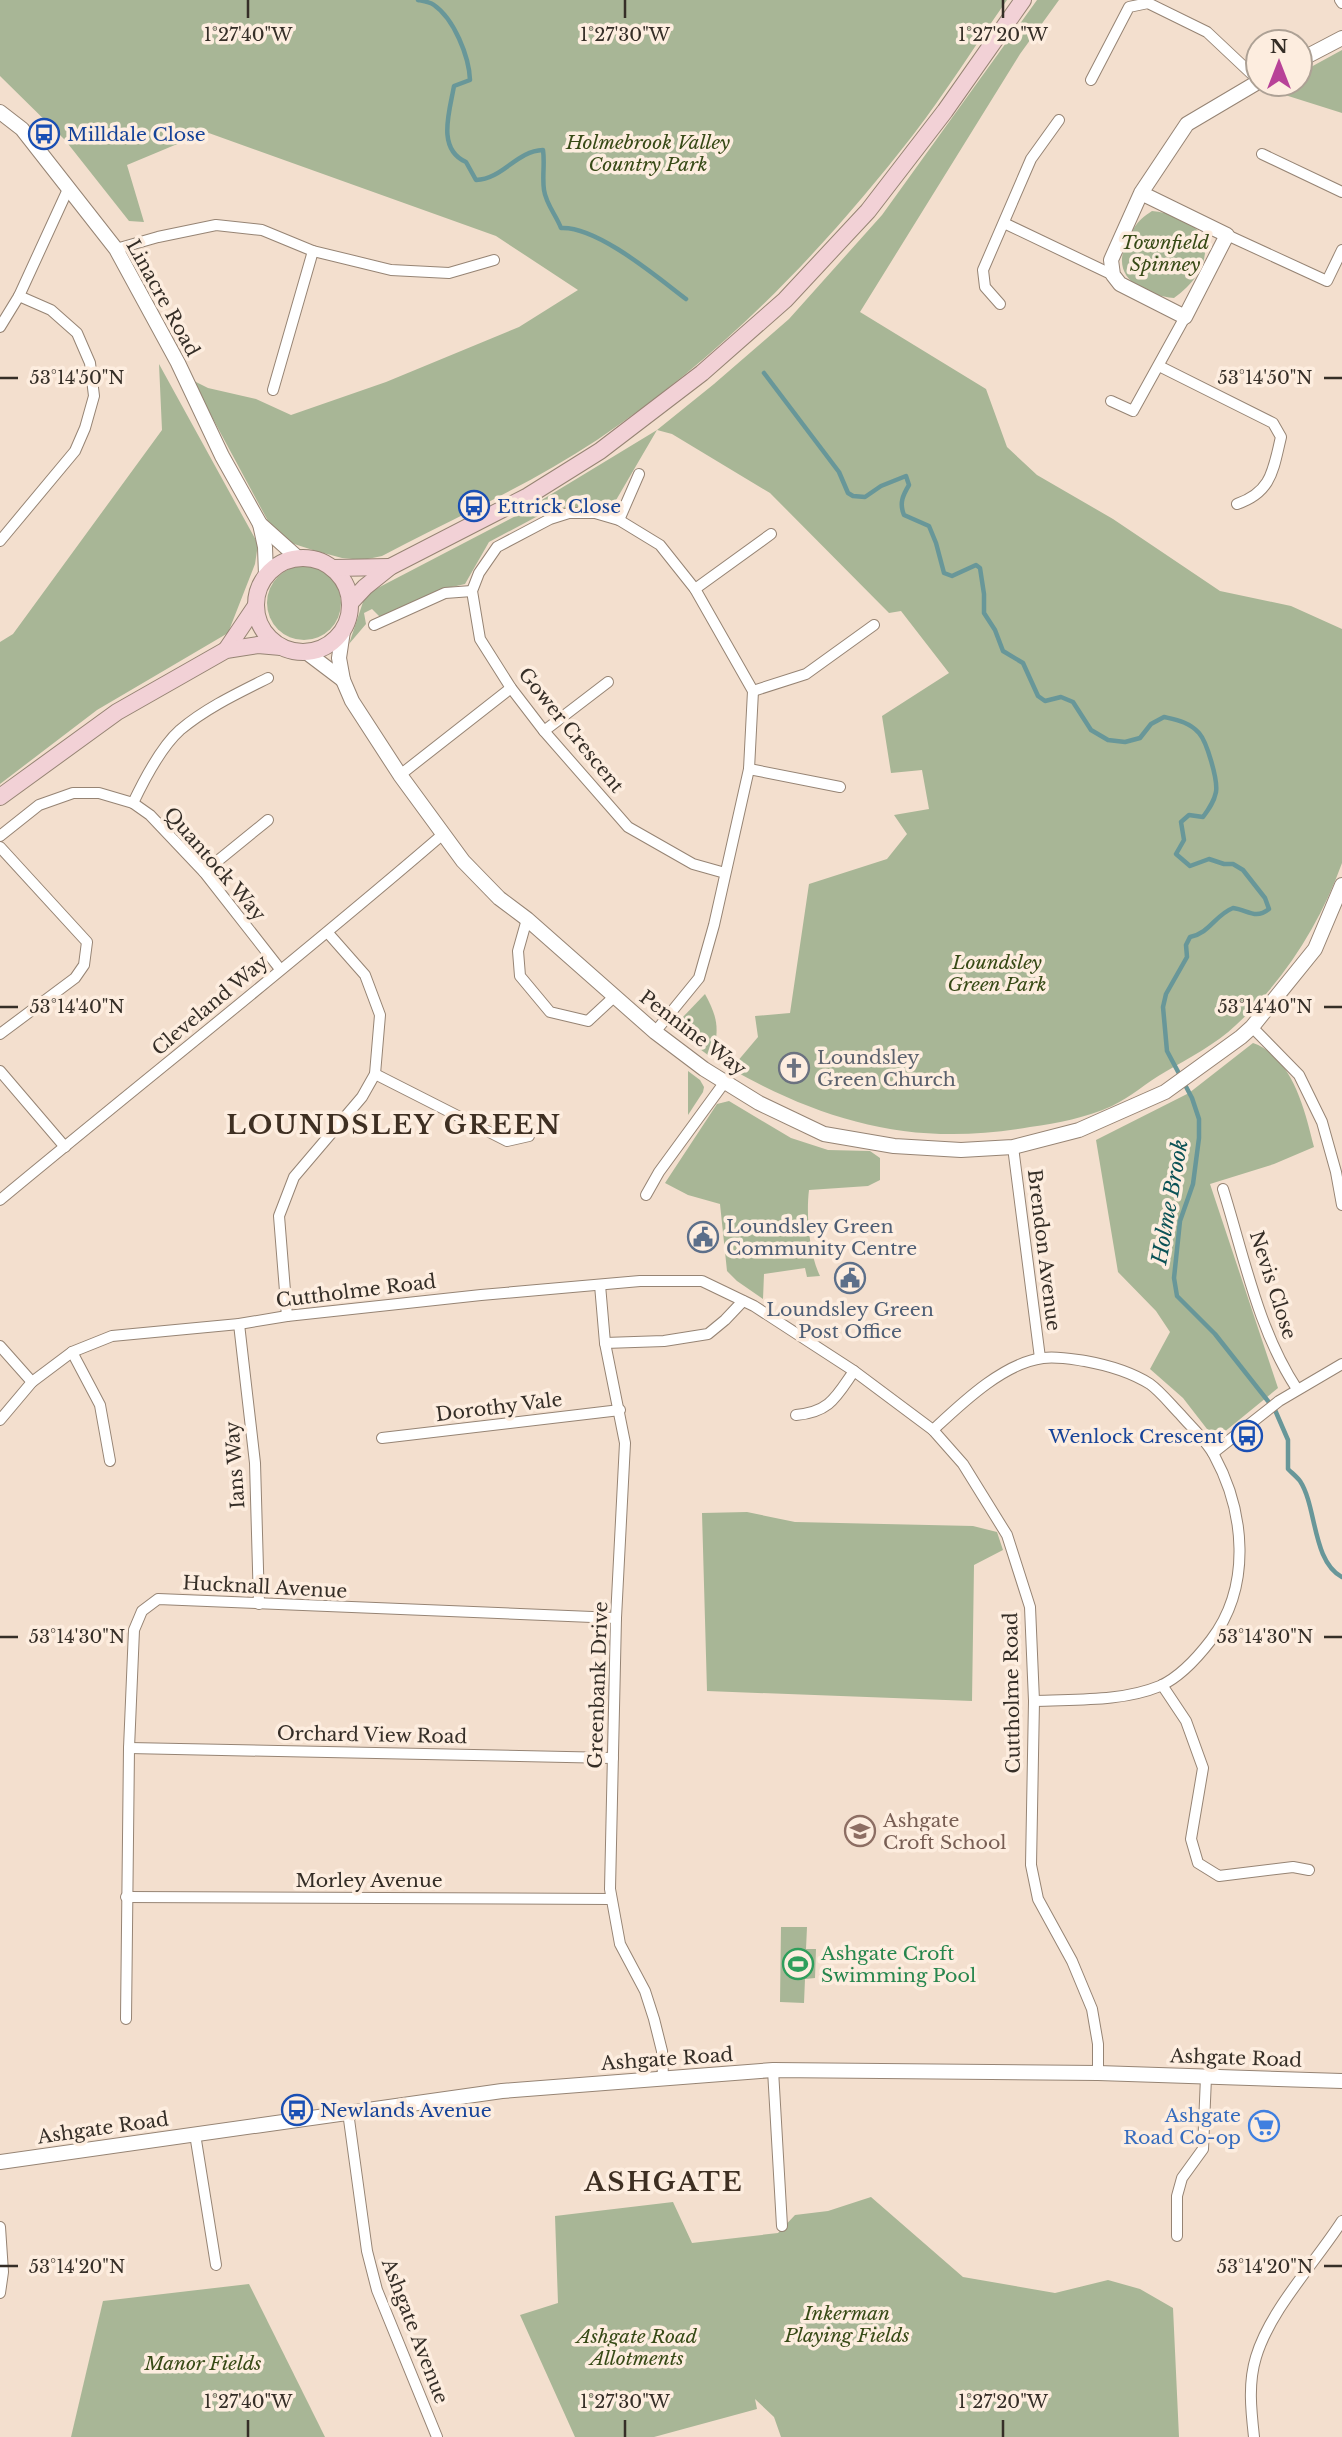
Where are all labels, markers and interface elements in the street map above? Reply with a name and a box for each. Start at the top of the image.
text: 1°27'40"W [204,24,293,46]
text: 1°27'30"W [580,24,671,46]
text: 1°27'20"W [958,24,1049,46]
north arrow [1244,28,1314,98]
text: N [1270,35,1288,58]
bus stop icon: Milldale Close [27,117,61,151]
place label: Milldale Close [67,123,206,146]
park label: Holmebrook Valley Country Park [565,131,730,176]
park label: Townfield Spinney [1121,231,1210,276]
street label: Linacre Road [121,236,205,361]
text: 53°14'50"N [29,367,125,389]
text: 53°14'50"N [1217,367,1313,389]
bus stop icon: Ettrick Close [457,489,491,523]
place label: Ettrick Close [497,495,621,518]
street label: Gower Crescent [514,663,629,798]
street label: Quantock Way [159,802,271,926]
street label: Cleveland Way [147,950,273,1060]
park label: Loundsley Green Park [947,951,1047,996]
street label: Pennine Way [635,985,751,1081]
text: 53°14'40"N [29,996,125,1018]
text: 53°14'40"N [1217,996,1313,1018]
place label: Loundsley Green Church [817,1046,956,1091]
church icon: Loundsley Green Church [777,1051,811,1085]
district label: LOUNDSLEY GREEN [226,1109,562,1141]
water label: Holme Brook [1146,1137,1194,1268]
street label: Brendon Avenue [1023,1168,1065,1332]
place label: Loundsley Green Community Centre [726,1215,917,1260]
public building icon: Loundsley Green Community Centre [686,1220,720,1254]
street label: Nevis Close [1245,1228,1301,1342]
public building icon: Loundsley Green Post Office [833,1261,867,1295]
street label: Cuttholme Road [275,1270,438,1312]
place label: Loundsley Green Post Office [766,1298,934,1343]
street label: Dorothy Vale [434,1388,564,1426]
bus stop icon: Wenlock Crescent [1230,1419,1264,1453]
street label: Ians Way [220,1420,250,1510]
place label: Wenlock Crescent [1048,1425,1225,1448]
street label: Hucknall Avenue [182,1571,348,1603]
street label: Greenbank Drive [584,1601,612,1769]
street label: Cuttholme Road [999,1612,1025,1774]
text: 53°14'30"N [29,1626,125,1648]
text: 53°14'30"N [1217,1626,1313,1648]
street label: Orchard View Road [277,1722,468,1748]
place label: Ashgate Croft School [882,1809,1007,1854]
school or university icon: Ashgate Croft School [843,1814,877,1848]
street label: Morley Avenue [295,1869,443,1892]
place label: Ashgate Croft Swimming Pool [820,1942,976,1987]
sports icon: Ashgate Croft Swimming Pool [781,1947,815,1981]
street label: Ashgate Road [599,2043,734,2075]
street label: Ashgate Road [1168,2044,1303,2072]
bus stop icon: Newlands Avenue [280,2093,314,2127]
place label: Newlands Avenue [320,2099,492,2122]
place label: Ashgate Road Co-op [1123,2104,1241,2149]
street label: Ashgate Road [35,2107,170,2149]
supermarket icon: Ashgate Road Co-op [1247,2109,1281,2143]
district label: ASHGATE [583,2166,744,2198]
street label: Ashgate Avenue [376,2254,453,2407]
text: 53°14'20"N [29,2256,125,2278]
text: 53°14'20"N [1217,2256,1313,2278]
park label: Inkerman Playing Fields [783,2302,910,2347]
park label: Ashgate Road Allotments [574,2325,698,2370]
park label: Manor Fields [143,2352,262,2375]
text: 1°27'40"W [204,2391,293,2413]
text: 1°27'30"W [580,2391,671,2413]
text: 1°27'20"W [958,2391,1049,2413]

